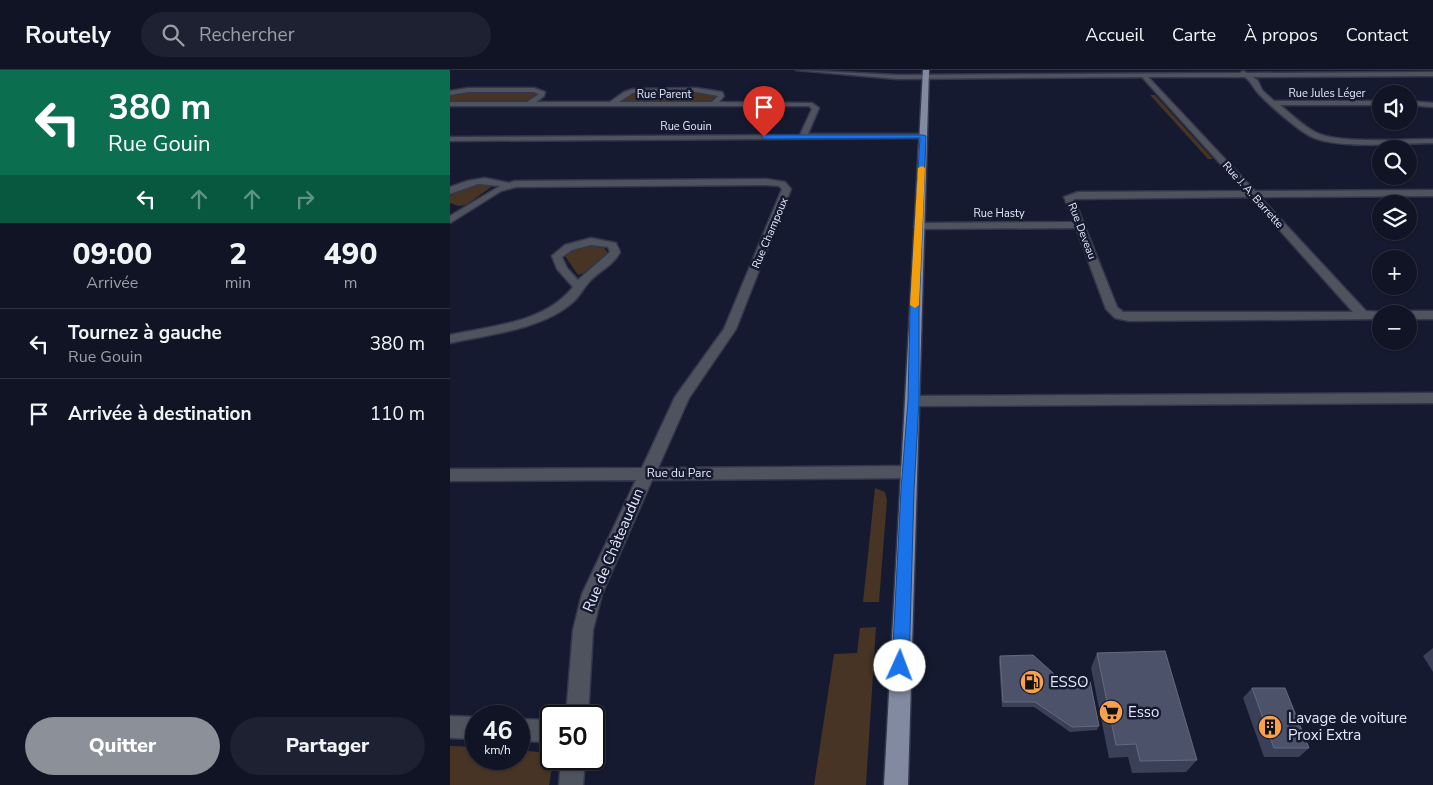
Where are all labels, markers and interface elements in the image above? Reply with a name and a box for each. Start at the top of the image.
search box [141,12,491,57]
text: Routely [25,19,111,51]
icon: search [159,21,187,49]
text: Rechercher [199,22,294,48]
text: Accueil [1085,23,1144,47]
text: Carte [1172,23,1216,47]
text: À propos [1244,23,1318,47]
text: Contact [1346,23,1408,47]
text: 380 m [108,84,211,131]
map controls [1372,85,1417,350]
button: sound [1372,85,1417,130]
pin [743,86,785,137]
street label: Rue Jules Léger [1288,86,1366,101]
street label: Rue Parent [637,87,691,102]
icon: left [25,90,90,155]
icon: arrive [750,93,778,121]
street label: Rue Gouin [660,119,712,134]
text: Rue Gouin [108,129,211,159]
button: search [1372,140,1417,185]
street label: Rue J. A. Barrette [1219,158,1287,232]
icon: left [132,185,160,213]
icon: ahead [185,185,213,213]
icon: ahead [238,185,266,213]
icon: right [291,185,319,213]
street label: Rue Champoux [748,195,792,271]
button: layers [1372,195,1417,240]
street label: Rue Deveau [1064,200,1100,262]
street label: Rue Hasty [973,206,1025,221]
text: 09:00 [72,234,152,275]
text: 2 [229,234,247,275]
text: 490 [324,234,378,275]
button: + [1372,250,1417,295]
text: Arrivée [86,272,138,294]
text: min [225,272,251,294]
text: m [344,272,357,294]
button: − [1372,305,1417,350]
text: Tournez à gauche [68,320,222,346]
icon: left [25,330,53,358]
text: 380 m [370,331,425,357]
text: Rue Gouin [68,346,143,368]
icon: arrive [25,400,53,428]
text: Arrivée à destination [68,401,252,427]
text: 110 m [370,401,425,427]
street label: Rue du Parc [647,465,712,481]
street label: Rue de Châteaudun [578,485,648,615]
position arrow [873,639,925,691]
fuel station icon: ESSO [1019,669,1045,695]
place label: ESSO [1050,672,1089,692]
supermarket icon: Esso [1098,699,1124,725]
place label: Esso [1128,702,1159,722]
speed limit sign: 50 [540,705,605,770]
place label: Lavage de voiture Proxi Extra [1288,708,1407,745]
text: 46 [482,714,513,748]
building icon: Lavage de voiture Proxi Extra [1257,714,1283,740]
button: Quitter [25,717,220,775]
button: Partager [230,717,425,775]
text: km/h [484,742,511,758]

